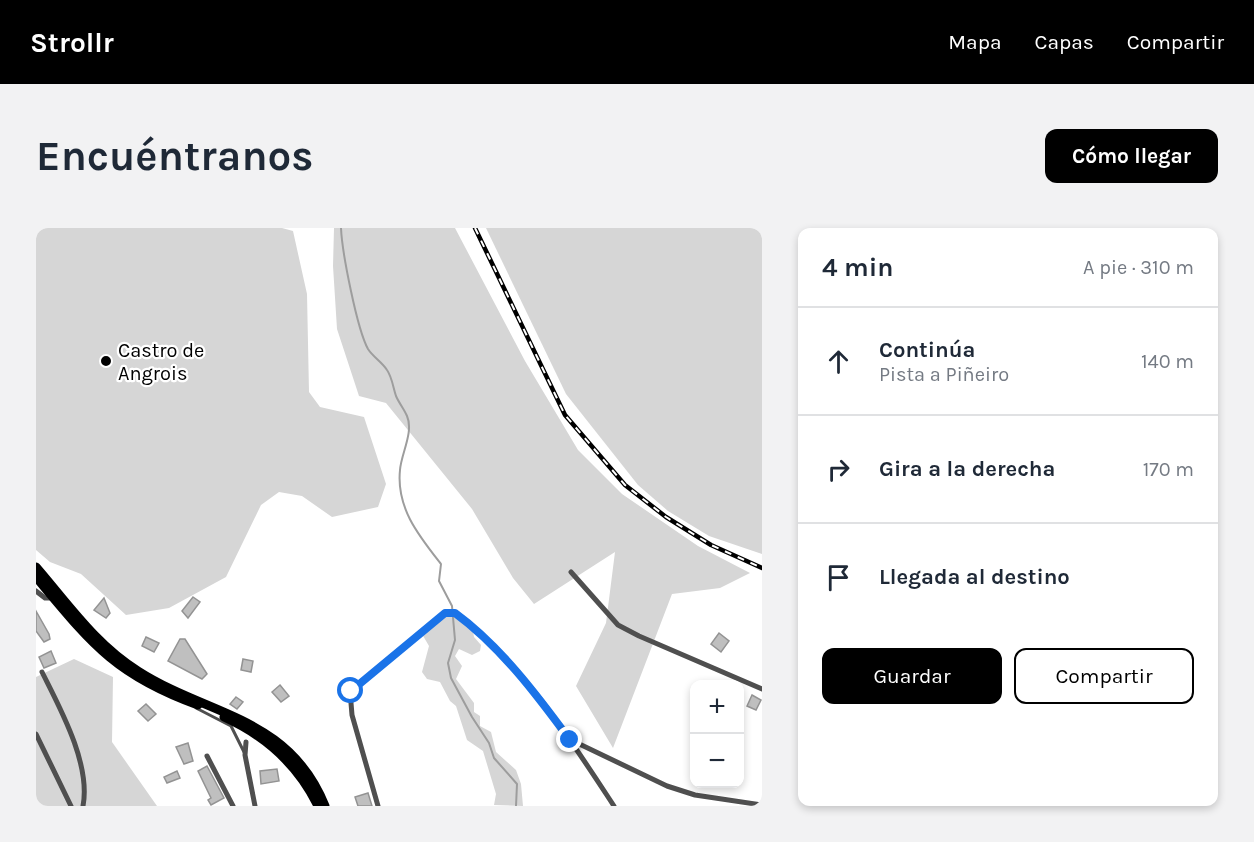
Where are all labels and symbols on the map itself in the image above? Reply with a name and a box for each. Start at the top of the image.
place label: Castro de Angrois [118,339,204,385]
marker: Castro de Angrois [99,354,113,368]
route start [337,677,363,703]
route end [556,726,582,752]

